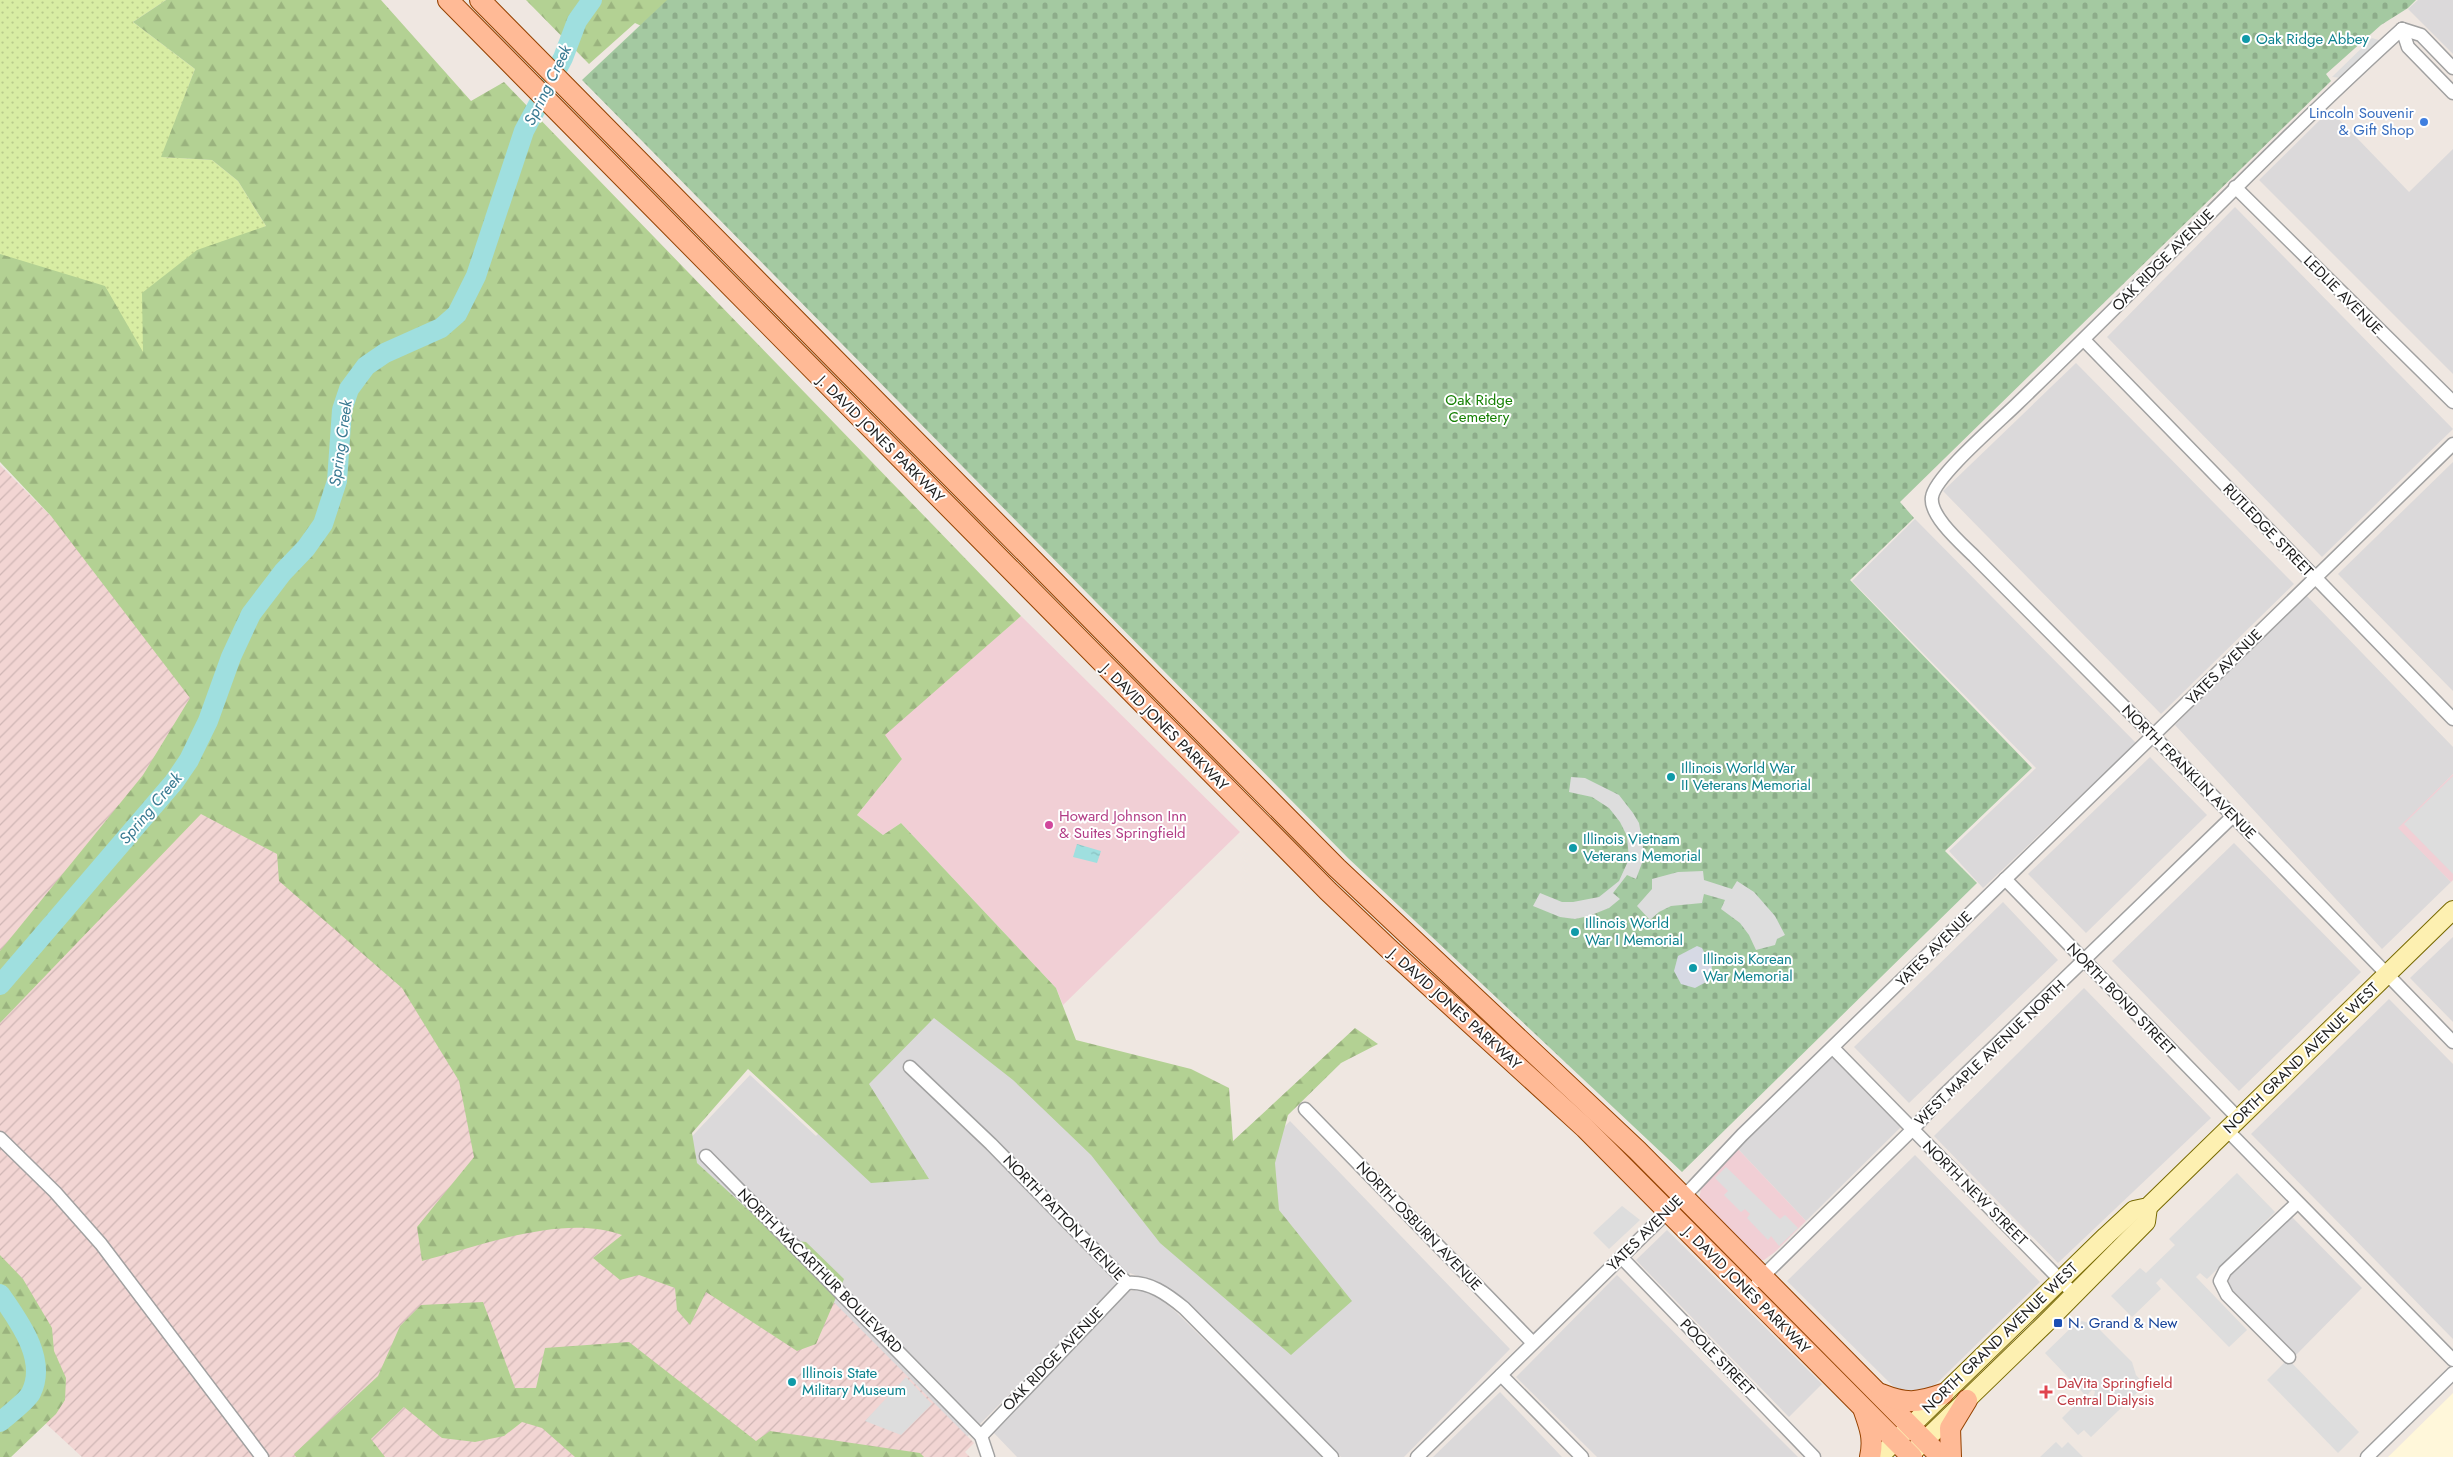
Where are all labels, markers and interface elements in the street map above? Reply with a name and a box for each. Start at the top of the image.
place label: Oak Ridge Abbey [2256,28,2369,50]
marker: Oak Ridge Abbey [2240,33,2252,45]
water label: Spring Creek [518,40,577,129]
place label: Lincoln Souvenir & Gift Shop [2309,102,2415,141]
marker: Lincoln Souvenir & Gift Shop [2418,116,2430,128]
street label: OAK RIDGE AVENUE [2107,204,2219,316]
street label: LEDLIE AVENUE [2298,250,2388,340]
street label: J. DAVID JONES PARKWAY [811,369,950,508]
park label: Oak Ridge Cemetery [1445,389,1513,428]
water label: Spring Creek [323,397,358,488]
street label: RUTLEDGE STREET [2218,479,2318,581]
street label: YATES AVENUE [2181,624,2267,710]
street label: J. DAVID JONES PARKWAY [1095,657,1234,796]
street label: NORTH FRANKLIN AVENUE [2117,700,2261,844]
place label: Illinois World War II Veterans Memorial [1681,757,1811,796]
water label: Spring Creek [114,767,188,849]
marker: Illinois World War II Veterans Memorial [1665,771,1677,783]
place label: Howard Johnson Inn & Suites Springfield [1059,805,1187,844]
marker: Howard Johnson Inn & Suites Springfield [1043,819,1055,831]
place label: Illinois Vietnam Veterans Memorial [1583,828,1701,867]
marker: Illinois Vietnam Veterans Memorial [1567,842,1579,854]
street label: YATES AVENUE [1891,906,1977,992]
place label: Illinois World War I Memorial [1585,912,1683,951]
marker: Illinois World War I Memorial [1569,926,1581,938]
street label: NORTH BOND STREET [2062,938,2180,1060]
street label: J. DAVID JONES PARKWAY [1382,942,1527,1075]
place label: Illinois Korean War Memorial [1703,948,1793,987]
marker: Illinois Korean War Memorial [1687,962,1699,974]
street label: WEST MAPLE AVENUE NORTH [1910,975,2070,1131]
street label: NORTH GRAND AVENUE WEST [2218,978,2384,1138]
street label: NORTH NEW STREET [1918,1136,2032,1250]
street label: NORTH PATTON AVENUE [998,1150,1130,1286]
street label: NORTH OSBURN AVENUE [1351,1156,1487,1296]
street label: NORTH MACARTHUR BOULEVARD [732,1183,908,1359]
street label: YATES AVENUE [1602,1190,1688,1276]
street label: J. DAVID JONES PARKWAY [1677,1220,1816,1359]
street label: NORTH GRAND AVENUE WEST [1917,1258,2083,1418]
street label: OAK RIDGE AVENUE [998,1302,1108,1416]
place label: N. Grand & New [2068,1312,2178,1334]
street label: POOLE STREET [1675,1314,1759,1400]
marker: N. Grand & New [2052,1317,2064,1329]
place label: Illinois State Military Museum [802,1362,906,1401]
place label: DaVita Springfield Central Dialysis [2057,1372,2173,1411]
marker: Illinois State Military Museum [786,1376,798,1388]
marker: DaVita Springfield Central Dialysis [2039,1385,2053,1399]

